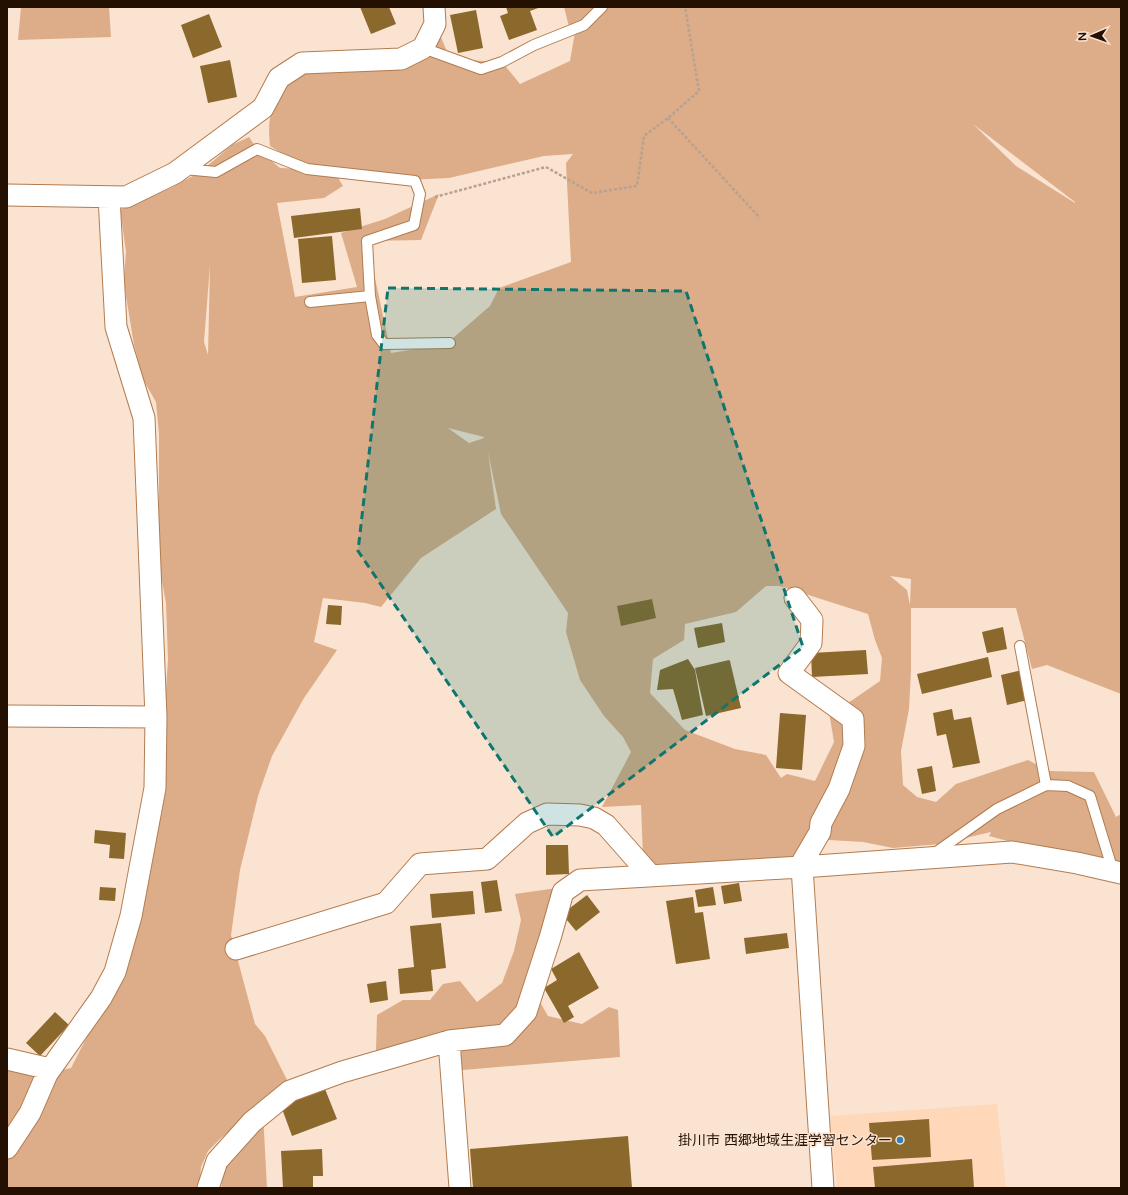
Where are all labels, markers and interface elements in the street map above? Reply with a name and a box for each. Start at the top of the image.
north arrow [1072,16,1112,56]
text: N [1076,32,1089,41]
place label: 掛川市 西郷地域生涯学習センター [678,1132,892,1149]
marker: 掛川市 西郷地域生涯学習センター [895,1135,905,1145]

